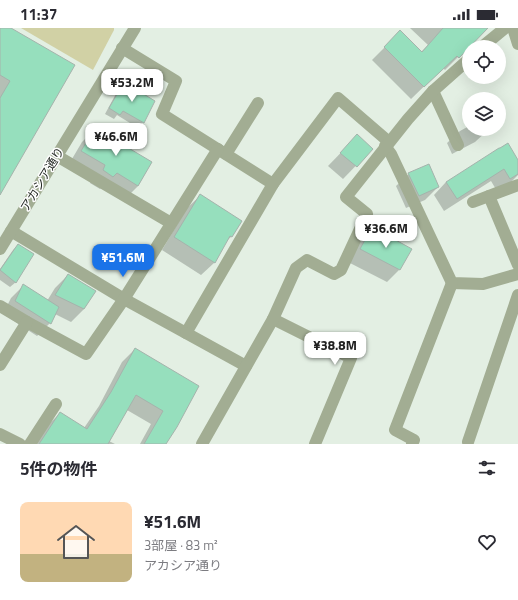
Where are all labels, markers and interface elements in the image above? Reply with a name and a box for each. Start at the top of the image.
text: 11:37 [20,3,57,26]
map controls [462,40,506,136]
button: locate [462,40,506,84]
pin: ¥53.2M [99,69,165,103]
text: ¥53.2M [110,72,154,92]
button: layers [462,92,506,136]
pin: ¥46.6M [83,123,149,157]
text: ¥46.6M [94,126,138,146]
street label: アカシア通り [15,143,69,215]
pin: ¥36.6M [353,215,419,249]
text: ¥36.6M [364,218,408,238]
pin: ¥51.6M [90,244,156,278]
text: ¥51.6M [101,247,145,267]
pin: ¥38.8M [302,332,368,366]
text: ¥38.8M [313,335,357,355]
text: 5件の物件 [20,456,98,482]
icon: filters [476,457,498,479]
text: ¥51.6M [144,509,201,535]
icon: home [52,518,100,566]
icon: heart [476,531,498,553]
text: 3部屋 · 83 m² [144,535,218,555]
text: アカシア通り [144,555,222,575]

